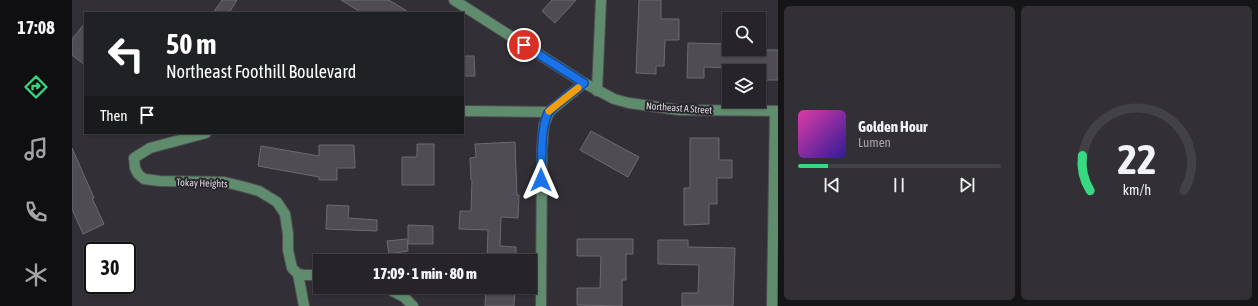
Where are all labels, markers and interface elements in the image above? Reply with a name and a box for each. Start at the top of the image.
map controls [722,12,766,108]
button: search [722,12,766,56]
text: 17:08 [17,17,55,38]
icon: left [100,28,152,80]
text: 50 m [166,28,216,60]
pin [507,28,541,62]
icon: arrive [513,34,535,56]
text: Northeast Foothill Boulevard [166,61,356,82]
button: layers [722,64,766,108]
icon: directions [22,73,50,101]
street label: Northeast A Street [646,100,713,116]
icon: arrive [136,104,158,126]
text: Then [100,107,128,124]
text: Golden Hour [858,118,928,135]
icon: music [22,135,50,163]
text: Lumen [858,135,891,150]
text: 22 [1117,135,1156,183]
position arrow [520,159,562,201]
icon: previous [821,174,843,196]
icon: pause [888,174,910,196]
icon: next [956,174,978,196]
street label: Tokay Heights [176,177,228,189]
text: km/h [1122,182,1151,198]
icon: phone [22,198,50,226]
speed limit sign: 30 [84,242,136,294]
icon: climate [22,261,50,289]
text: 17:09 · 1 min · 80 m [373,265,477,282]

